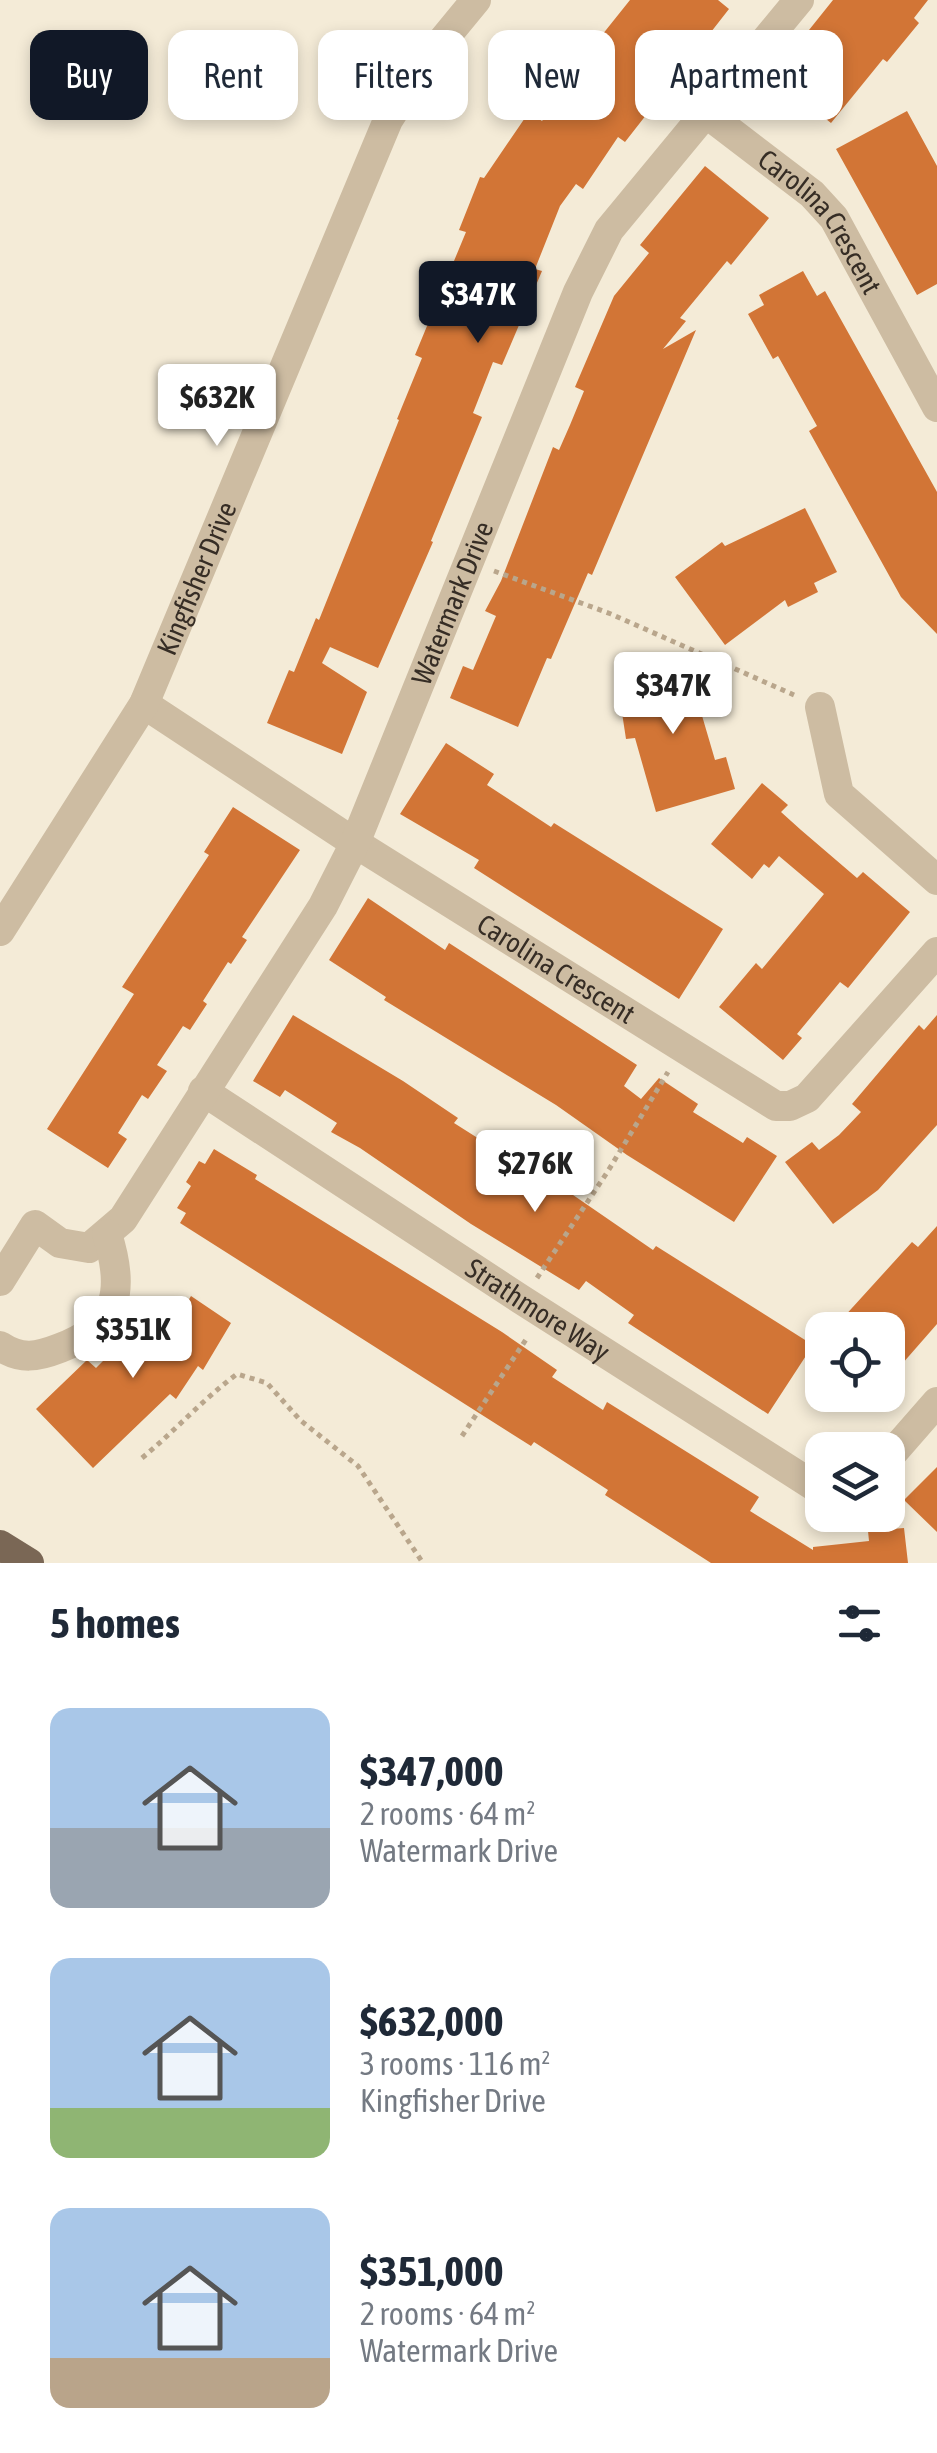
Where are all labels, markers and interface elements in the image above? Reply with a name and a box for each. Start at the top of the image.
chip: Buy [30,30,148,120]
chip: Rent [168,30,298,120]
chip: Filters [318,30,468,120]
chip: New [488,30,615,120]
chip: Apartment [635,30,843,120]
street label: Carolina Crescent [752,143,888,299]
pin: $347K [408,261,548,346]
text: $347K [441,275,515,312]
pin: $632K [147,364,287,449]
text: $632K [180,378,254,415]
street label: Kingfisher Drive [150,497,243,660]
street label: Watermark Drive [405,517,499,689]
pin: $347K [603,652,743,737]
text: $347K [636,666,710,703]
street label: Carolina Crescent [472,908,641,1030]
pin: $276K [465,1130,605,1215]
text: $276K [498,1144,572,1181]
street label: Strathmore Way [460,1252,616,1368]
pin: $351K [63,1296,203,1381]
text: $351K [96,1310,170,1347]
map controls [805,1312,905,1532]
button: locate [805,1312,905,1412]
button: layers [805,1432,905,1532]
icon: filters [832,1596,887,1651]
text: 5 homes [50,1599,180,1647]
text: $347,000 [360,1747,504,1795]
icon: home [130,1748,250,1868]
text: 2 rooms · 64 m² [360,1795,535,1832]
text: Watermark Drive [360,1832,558,1869]
text: $632,000 [360,1997,504,2045]
icon: home [130,1998,250,2118]
text: 3 rooms · 116 m² [360,2045,550,2082]
text: Kingfisher Drive [360,2082,546,2119]
text: $351,000 [360,2247,504,2295]
icon: home [130,2248,250,2368]
text: 2 rooms · 64 m² [360,2295,535,2332]
text: Watermark Drive [360,2332,558,2369]

